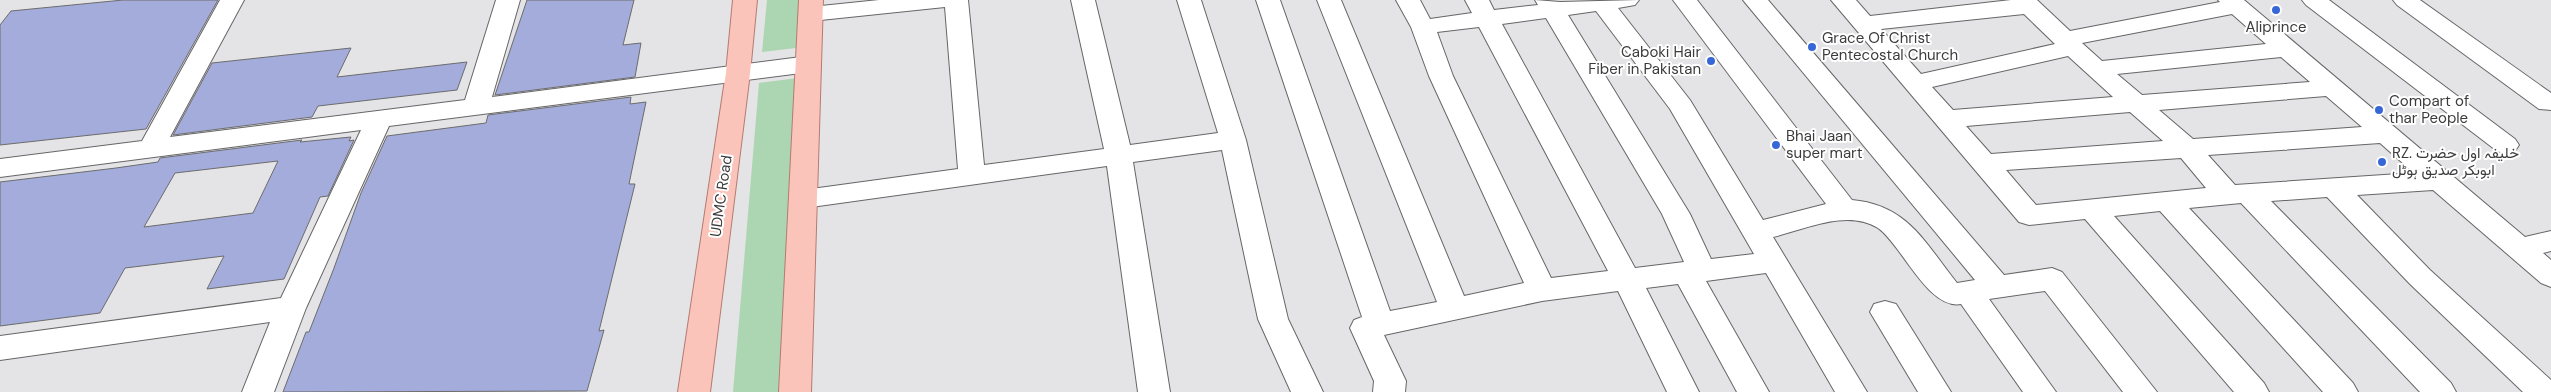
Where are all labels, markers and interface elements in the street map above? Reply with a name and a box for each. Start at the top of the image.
marker: Aliprince [2270,4,2282,16]
place label: Aliprince [2245,17,2307,37]
place label: Grace Of Christ Pentecostal Church [1822,28,1958,65]
marker: Grace Of Christ Pentecostal Church [1806,41,1818,53]
place label: Caboki Hair Fiber in Pakistan [1588,42,1701,79]
marker: Caboki Hair Fiber in Pakistan [1705,55,1717,67]
place label: Compart of thar People [2389,91,2469,128]
marker: Compart of thar People [2373,104,2385,116]
place label: Bhai Jaan super mart [1786,126,1863,163]
marker: Bhai Jaan super mart [1770,139,1782,151]
place label: RZ. خلیفہ اول حضرت ابوبکر صدیق ہوٹل [2392,143,2519,180]
street label: UDMC Road [705,154,737,238]
marker: RZ. خلیفہ اول حضرت ابوبکر صدیق ہوٹل [2376,156,2388,168]

